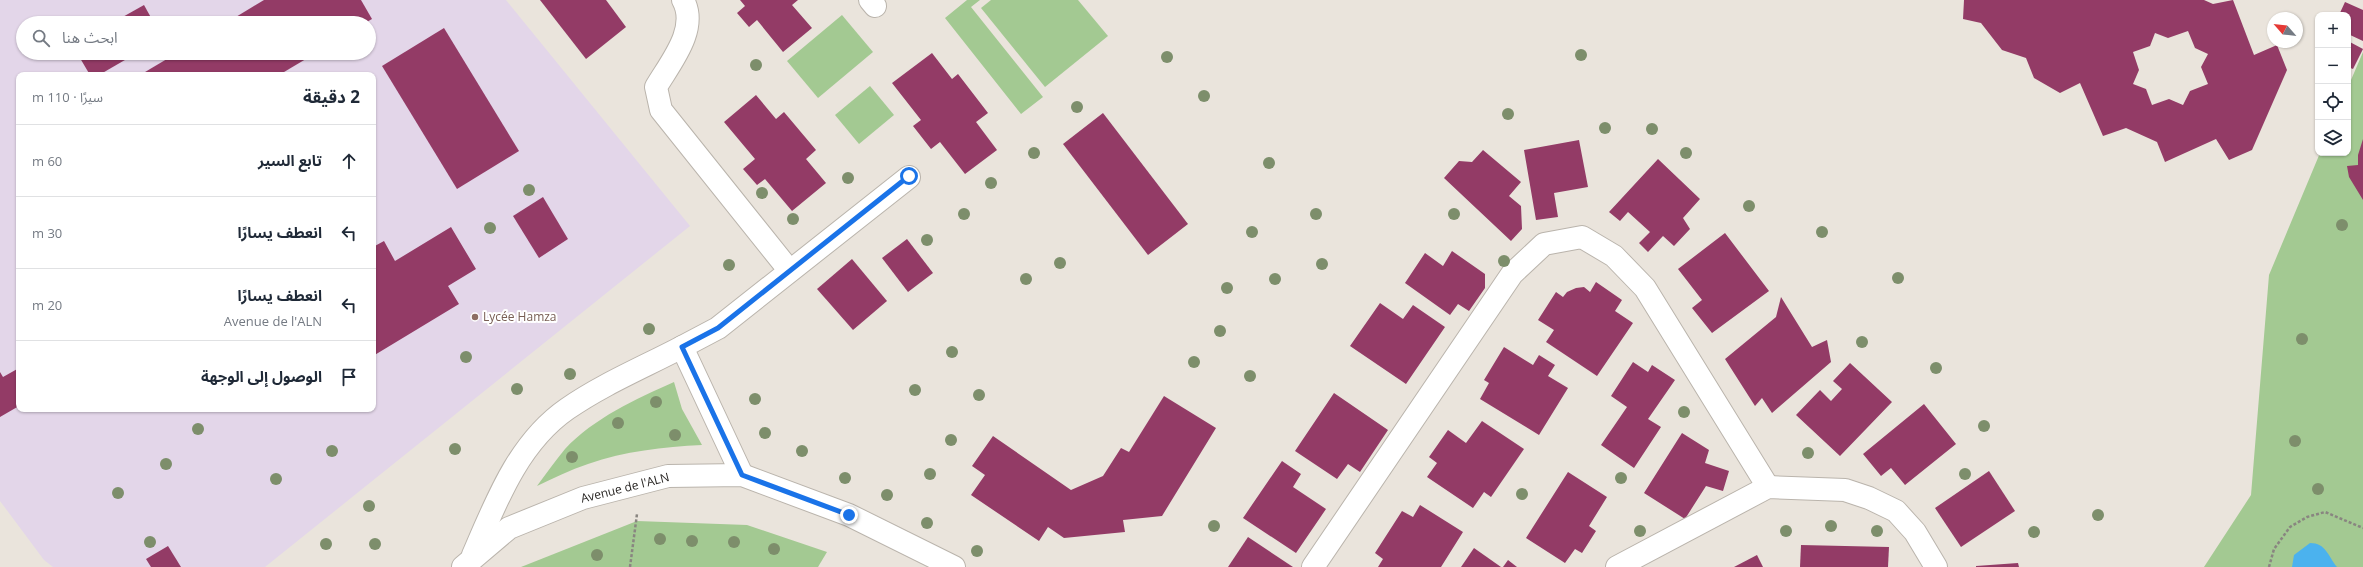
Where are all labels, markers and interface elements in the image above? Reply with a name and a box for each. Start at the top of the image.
north arrow [2267,12,2303,48]
map controls [2315,12,2351,156]
button: + [2315,12,2351,48]
search box [16,16,376,60]
icon: search [30,27,52,49]
text: ابحث هنا [62,27,118,47]
button: − [2315,48,2351,84]
button: locate [2315,84,2351,120]
text: 2 دقيقة [303,85,360,108]
text: سيرًا · 110 m [32,88,103,106]
button: layers [2315,120,2351,156]
text: تابع السير [258,150,322,170]
icon: ahead [338,150,360,172]
text: 60 m [32,152,62,170]
route start [900,167,918,185]
text: انعطف يسارًا [238,222,322,242]
icon: left [338,222,360,244]
text: 30 m [32,224,62,242]
text: انعطف يسارًا [238,285,322,305]
icon: left [338,294,360,316]
text: 20 m [32,296,62,314]
place label: Lycée Hamza [483,308,557,325]
text: Avenue de l'ALN [224,312,322,330]
marker: Lycée Hamza [470,312,480,322]
text: الوصول إلى الوجهة [201,366,322,386]
icon: arrive [338,366,360,388]
street label: Avenue de l'ALN [579,468,671,507]
route end [840,506,858,524]

